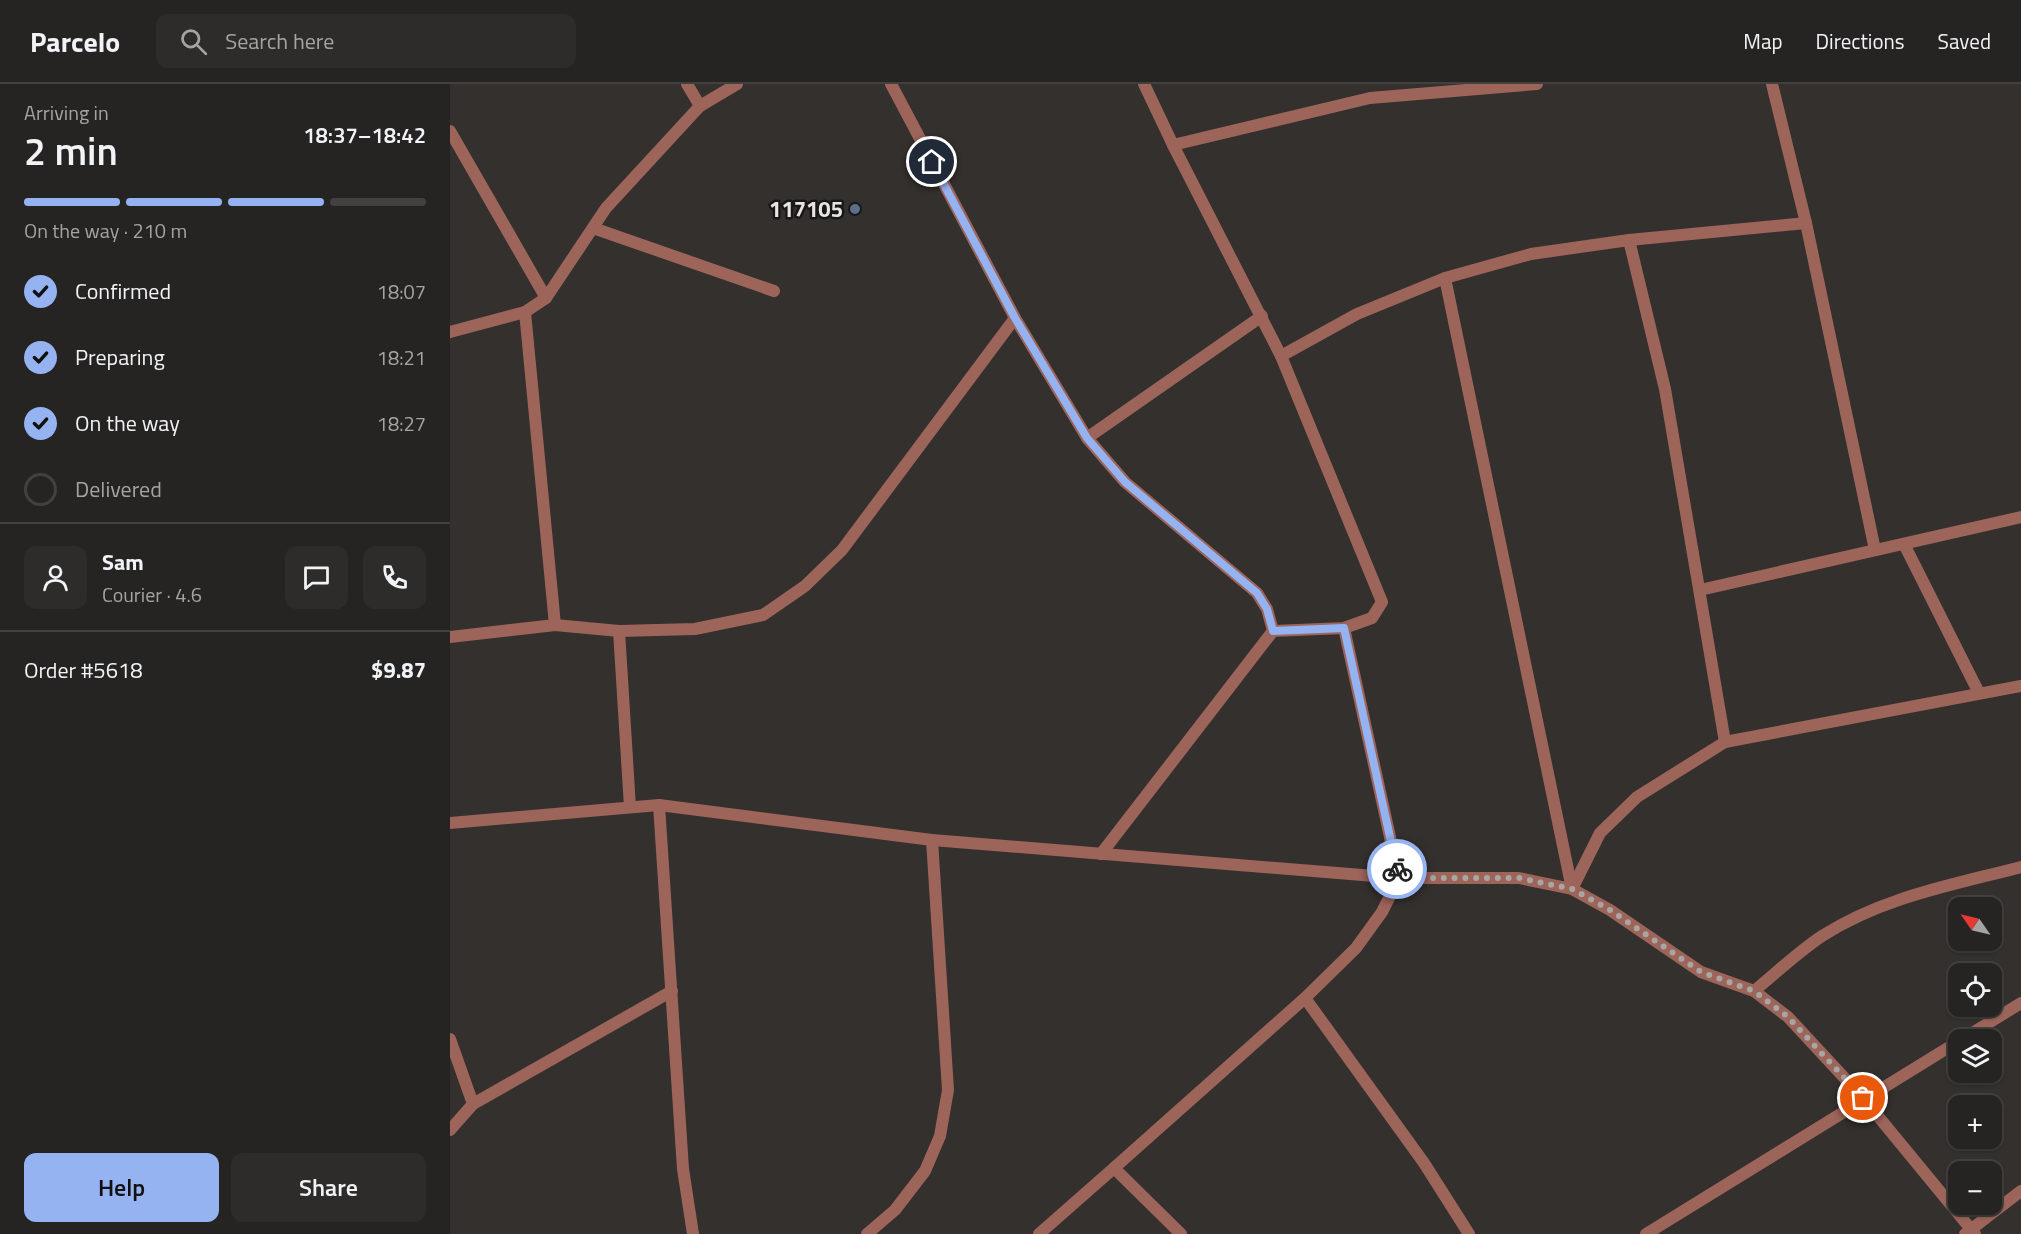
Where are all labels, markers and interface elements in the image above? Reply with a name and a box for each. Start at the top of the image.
search box [156,14,576,68]
text: Parcelo [30,20,120,63]
text: Search here [225,24,334,58]
icon: search [177,25,210,58]
text: Map [1743,25,1783,57]
text: Directions [1816,25,1905,57]
text: Saved [1938,25,1991,57]
text: Arriving in [24,97,109,128]
text: 18:37–18:42 [303,118,426,152]
text: 2 min [24,121,118,180]
pin [906,136,957,187]
icon: home [915,145,948,178]
place label: 117105 [769,192,843,226]
marker: 117105 [848,202,862,216]
text: On the way · 210 m [24,215,187,246]
text: Confirmed [75,274,171,308]
icon: check [24,275,57,308]
text: 18:07 [377,276,426,307]
text: Preparing [75,340,165,374]
icon: check [24,341,57,374]
text: 18:21 [377,342,426,373]
text: On the way [75,406,180,440]
icon: check [24,407,57,440]
text: 18:27 [377,408,426,439]
text: Delivered [75,472,162,506]
text: Sam [102,545,144,579]
button: person [24,546,87,609]
button: chat [285,546,348,609]
button: phone [363,546,426,609]
text: Courier · 4.6 [102,579,202,610]
text: Order #5618 [24,653,143,687]
text: $9.87 [371,653,426,687]
courier [1367,839,1427,899]
icon: bike [1381,853,1414,886]
north arrow [1948,897,2002,951]
map controls [1948,897,2002,1215]
button: locate [1948,963,2002,1017]
button: layers [1948,1029,2002,1083]
pin [1837,1072,1888,1123]
icon: bag [1846,1081,1879,1114]
button: + [1948,1095,2002,1149]
button: Help [24,1153,219,1222]
button: Share [231,1153,426,1222]
button: − [1948,1161,2002,1215]

